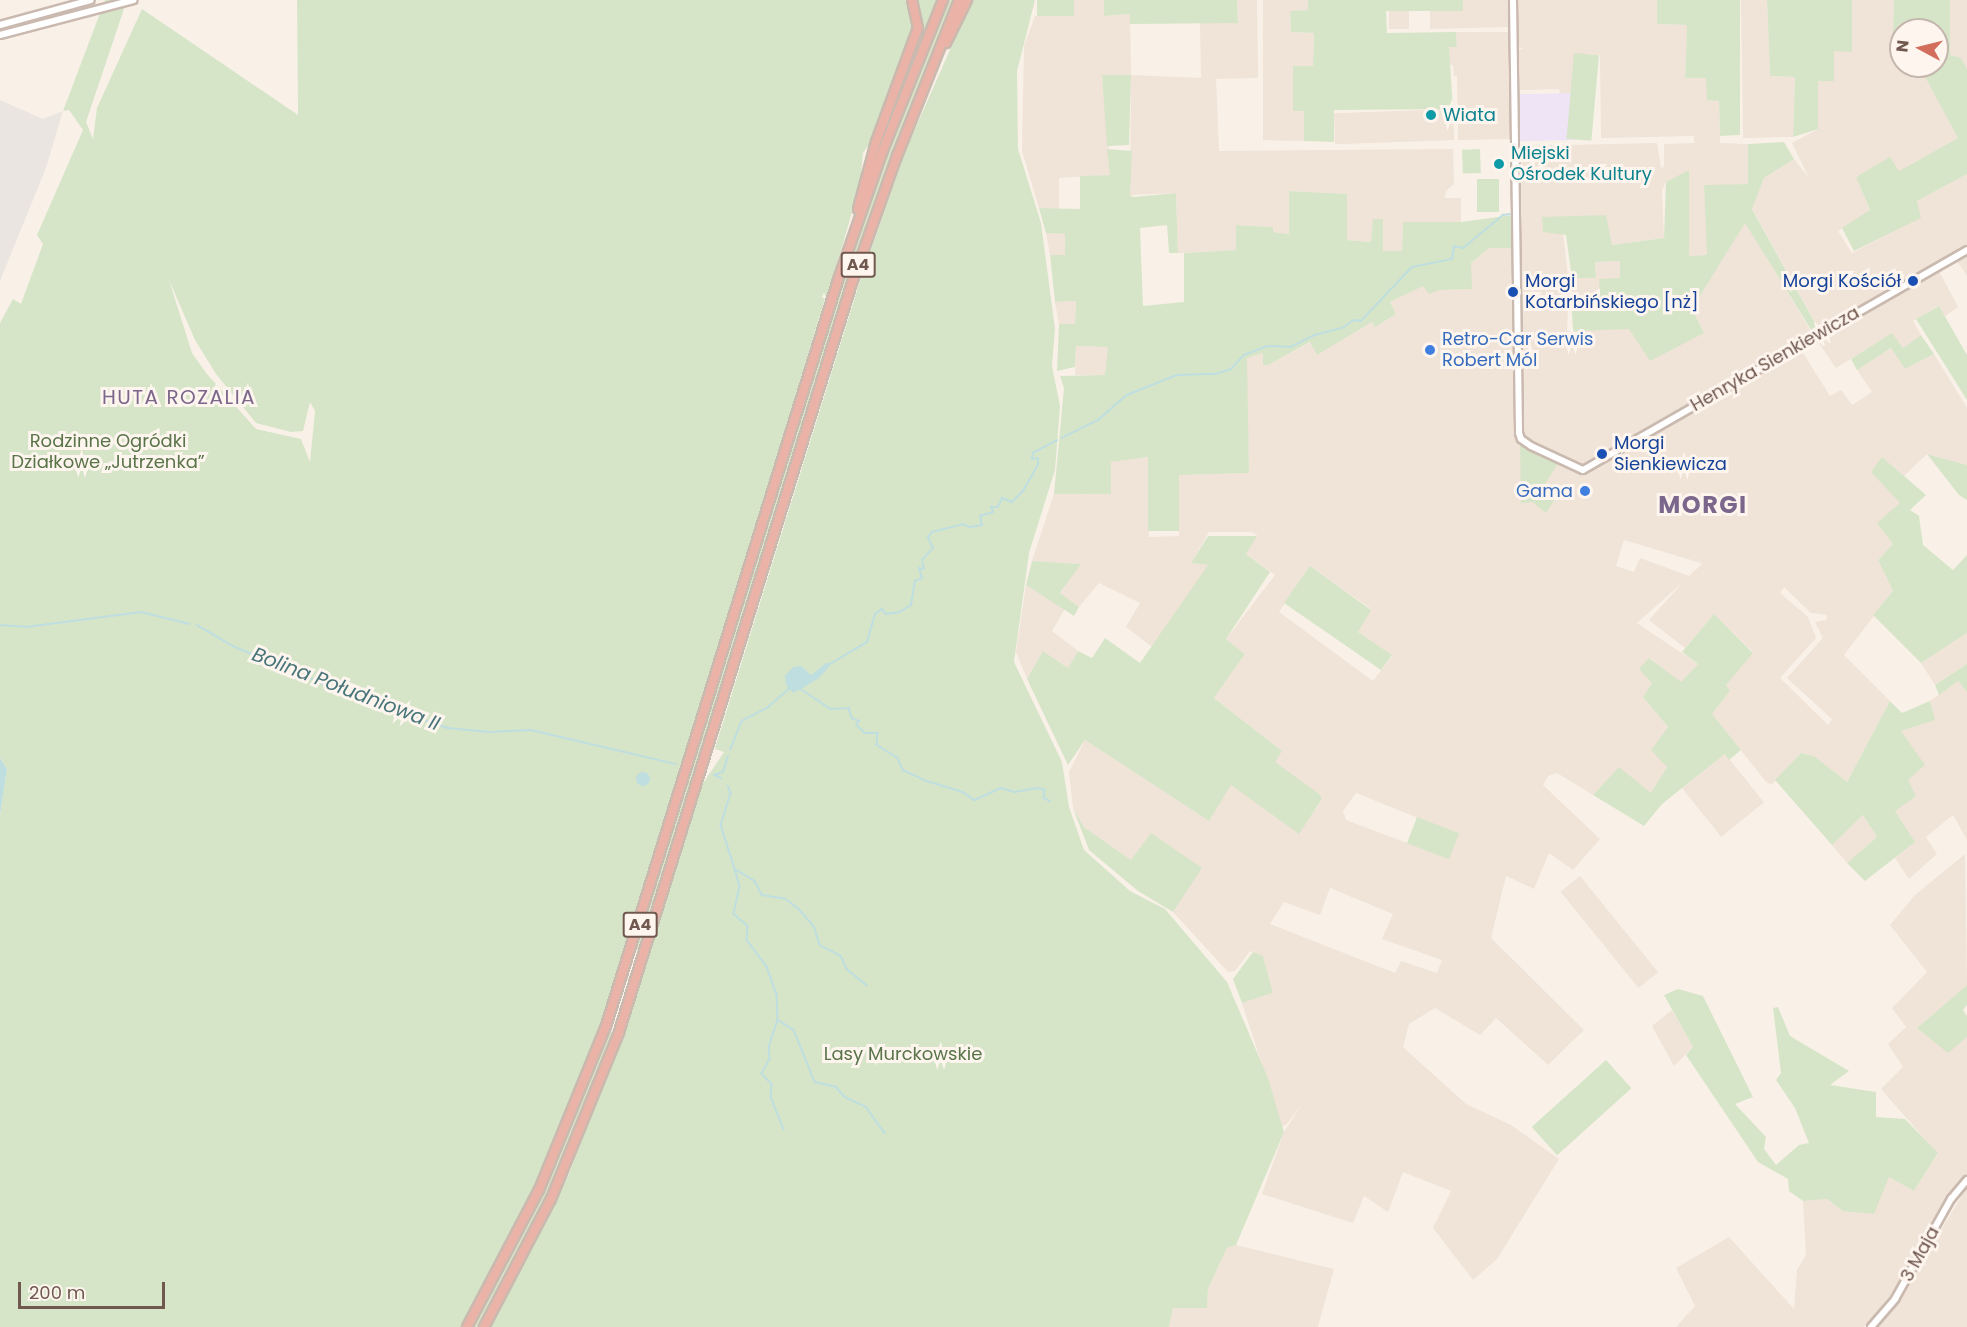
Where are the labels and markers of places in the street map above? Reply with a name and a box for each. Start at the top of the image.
place label: Wiata [1443,104,1496,126]
marker: Wiata [1424,108,1438,122]
place label: Miejski Ośrodek Kultury [1511,143,1652,186]
marker: Miejski Ośrodek Kultury [1492,157,1506,171]
place label: Morgi Kościół [1783,270,1901,292]
place label: Morgi Kotarbińskiego [nż] [1525,271,1699,314]
marker: Morgi Kościół [1906,274,1920,288]
marker: Morgi Kotarbińskiego [nż] [1506,285,1520,299]
place label: Retro-Car Serwis Robert Mól [1442,329,1593,372]
marker: Retro-Car Serwis Robert Mól [1423,343,1437,357]
place label: Morgi Sienkiewicza [1614,433,1727,476]
marker: Morgi Sienkiewicza [1595,447,1609,461]
place label: Gama [1516,480,1573,502]
marker: Gama [1578,484,1592,498]

